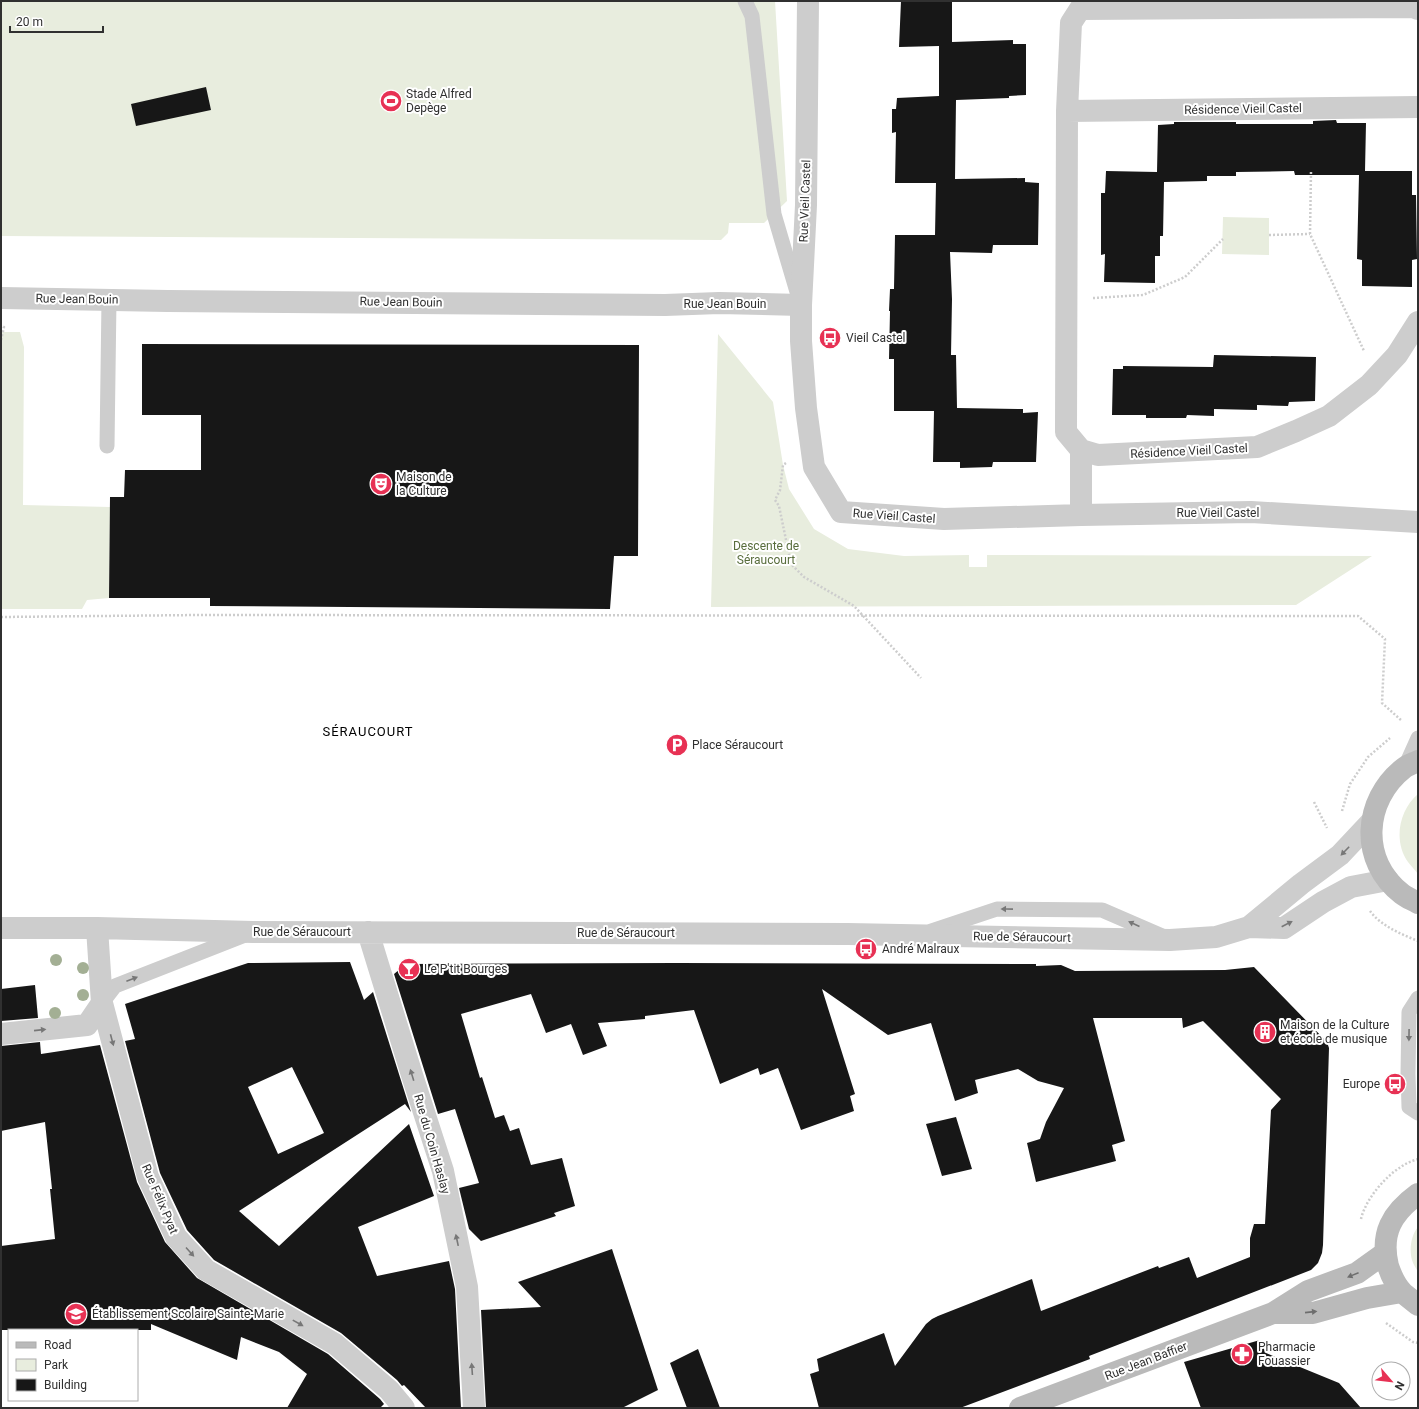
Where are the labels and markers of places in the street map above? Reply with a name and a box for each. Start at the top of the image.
place label: Stade Alfred Depège [406,87,472,115]
sports icon: Stade Alfred Depège [378,88,404,114]
bus stop icon: Vieil Castel [817,325,843,351]
place label: Vieil Castel [846,331,905,345]
place label: Maison de la Culture [396,470,452,498]
theatre icon: Maison de la Culture [368,471,394,497]
parking icon: Place Séraucourt [664,732,690,758]
place label: Place Séraucourt [692,738,783,752]
bus stop icon: André Malraux [853,936,879,962]
place label: André Malraux [882,942,959,956]
bar icon: Le P'tit Bourges [396,956,422,982]
place label: Le P'tit Bourges [424,962,507,976]
place label: Maison de la Culture et école de musique [1280,1018,1389,1046]
building icon: Maison de la Culture et école de musique [1252,1019,1278,1045]
bus stop icon: Europe [1382,1071,1408,1097]
place label: Europe [1343,1077,1380,1091]
school or university icon: Établissement Scolaire Sainte-Marie [63,1301,89,1327]
place label: Établissement Scolaire Sainte-Marie [92,1306,284,1321]
place label: Pharmacie Fouassier [1258,1340,1315,1368]
pharmacy icon: Pharmacie Fouassier [1229,1341,1255,1367]

